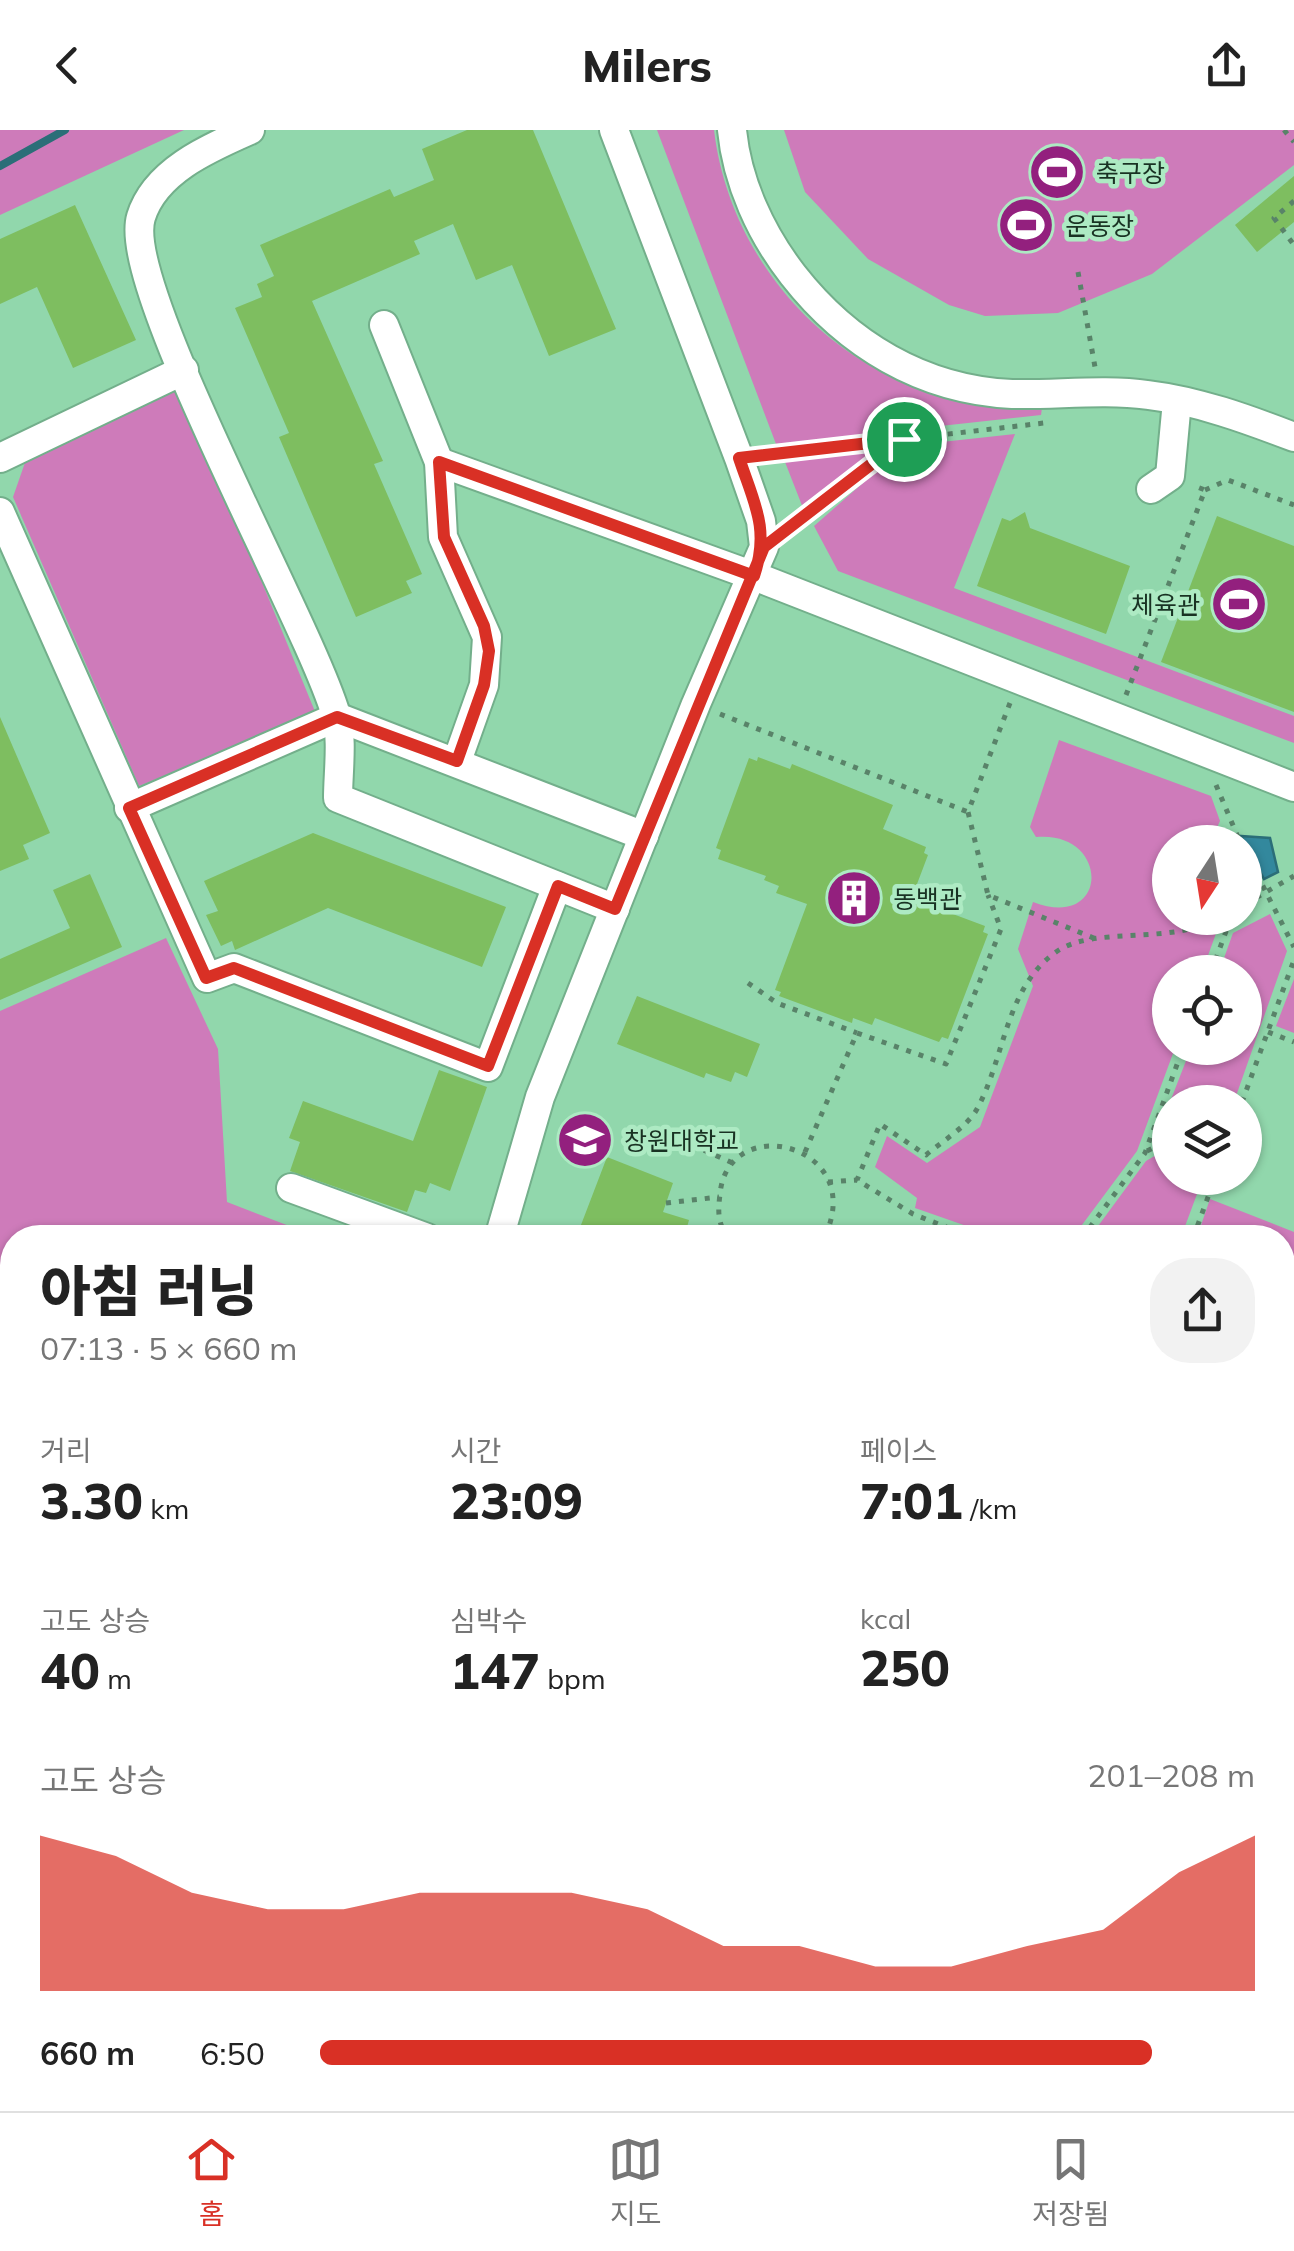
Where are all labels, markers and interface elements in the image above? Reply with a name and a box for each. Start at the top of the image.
text: Milers [582,37,712,93]
icon: back [40,38,95,93]
icon: share [1199,38,1254,93]
sports icon: 축구장 [1027,142,1087,202]
place label: 축구장 [1096,157,1165,188]
sports icon: 운동장 [996,195,1056,255]
place label: 운동장 [1065,210,1134,241]
pin [862,397,947,482]
icon: arrive [877,412,932,467]
sports icon: 체육관 [1209,574,1269,634]
place label: 체육관 [1131,589,1200,620]
north arrow [1152,825,1262,935]
map controls [1152,825,1262,1195]
building icon: 동백관 [824,868,884,928]
place label: 동백관 [893,883,962,914]
button: locate [1152,955,1262,1065]
button: layers [1152,1085,1262,1195]
school or university icon: 창원대학교 [555,1110,615,1170]
place label: 창원대학교 [624,1125,739,1156]
text: 아침 러닝 [40,1256,258,1325]
button: share [1150,1258,1255,1363]
text: 07:13 · 5 × 660 m [40,1328,297,1368]
text: 거리 [40,1433,92,1468]
text: 시간 [450,1433,502,1468]
text: 페이스 [860,1433,937,1468]
text: 3.30 [40,1469,143,1532]
text: 23:09 [450,1469,583,1532]
text: 7:01 [860,1469,963,1532]
text: km [143,1491,189,1526]
text: /km [963,1491,1017,1526]
text: kcal [860,1601,911,1636]
text: 고도 상승 [40,1603,150,1638]
text: 심박수 [450,1603,527,1638]
text: 250 [860,1636,950,1699]
text: 40 [40,1639,100,1702]
text: 147 [450,1639,540,1702]
text: m [100,1661,132,1696]
text: bpm [540,1661,606,1696]
text: 201–208 m [1087,1755,1255,1795]
text: 고도 상승 [40,1760,166,1800]
text: 660 m [40,2033,135,2073]
text: 6:50 [200,2033,265,2073]
tab: 홈 [184,2132,239,2232]
tab: 지도 [608,2132,663,2232]
tab: 저장됨 [1032,2132,1110,2232]

